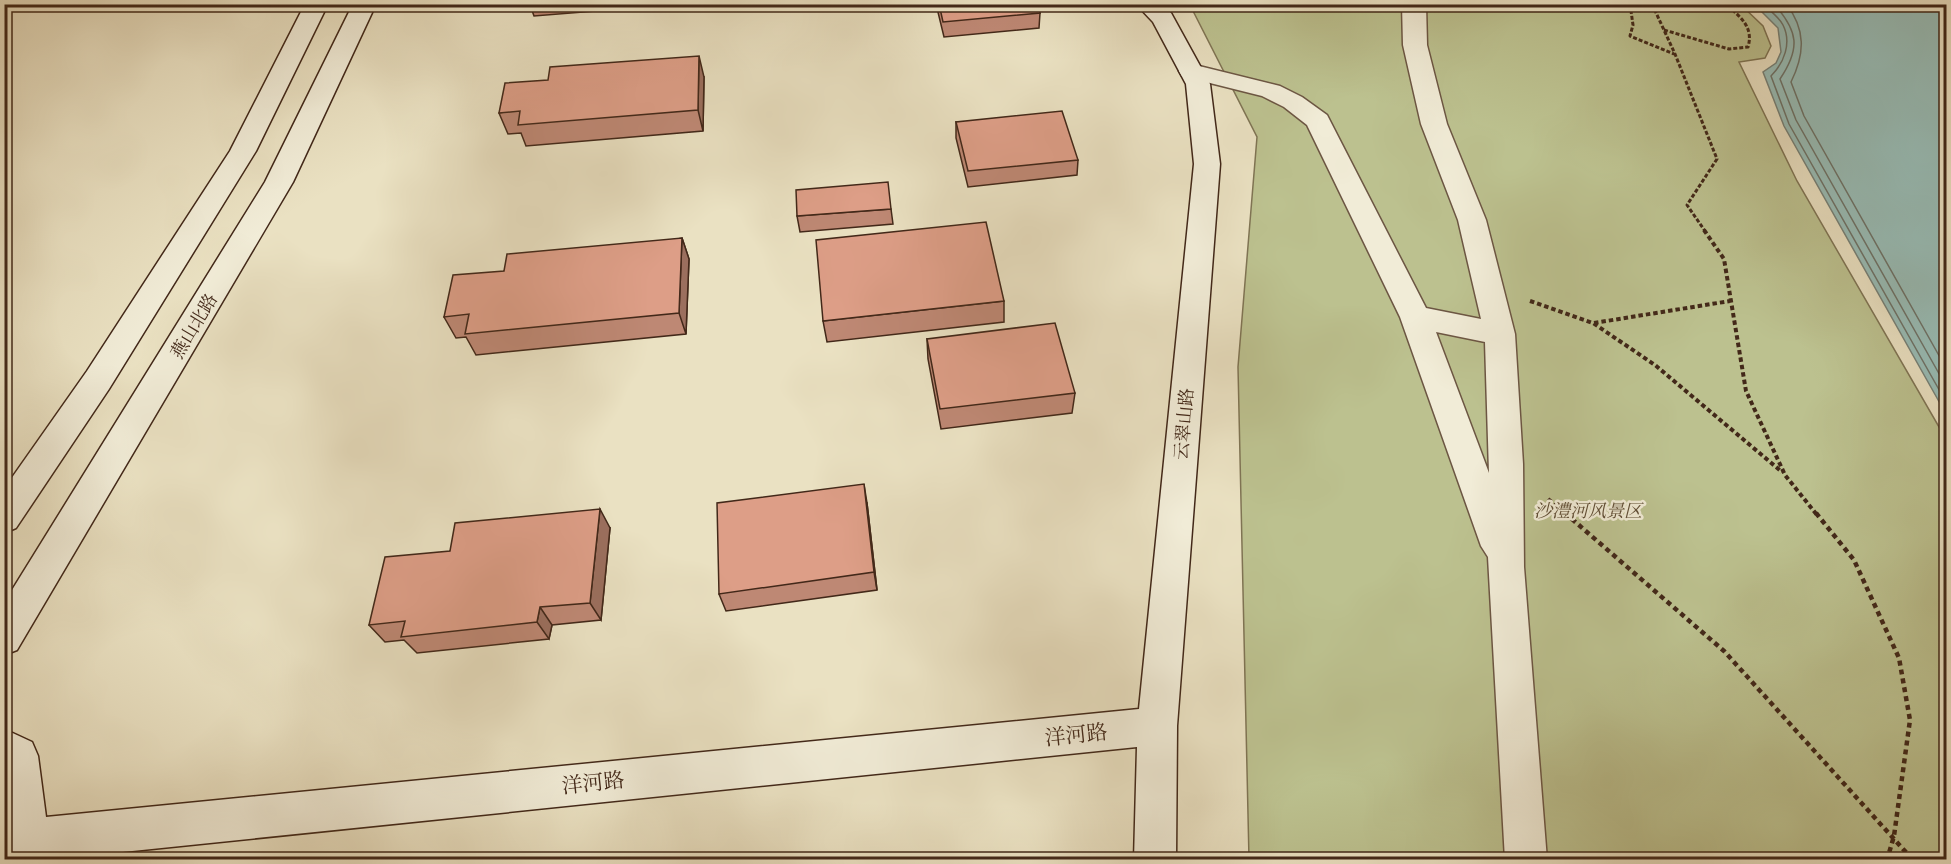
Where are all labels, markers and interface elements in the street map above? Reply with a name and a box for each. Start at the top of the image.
street label: 燕山北路 [167,290,224,364]
street label: 云翠山路 [1171,387,1200,461]
park label: 沙澧河风景区 [1534,501,1644,524]
street label: 洋河路 [1043,720,1109,753]
street label: 洋河路 [560,768,626,801]

